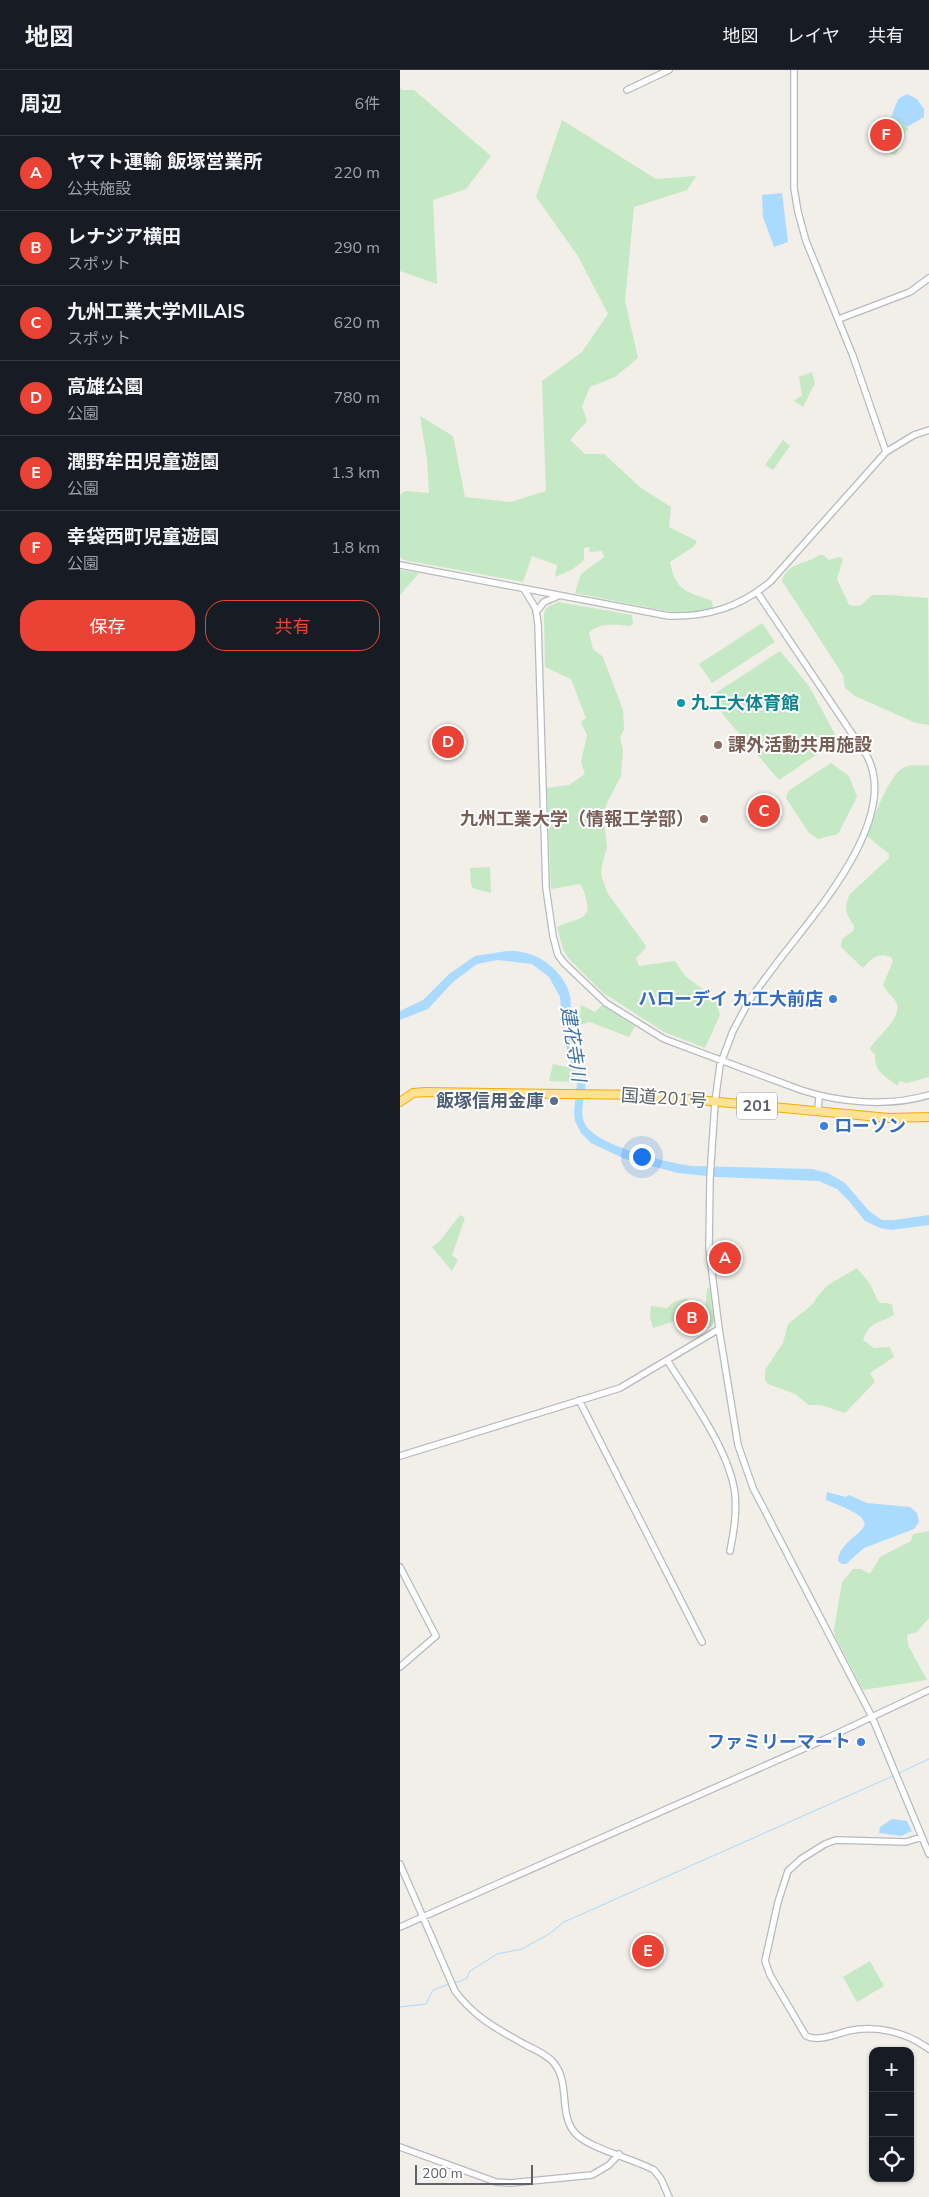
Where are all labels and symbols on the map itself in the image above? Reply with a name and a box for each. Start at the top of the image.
pin: F [870,116,902,154]
place label: 九工大体育館 [691,691,799,715]
marker: 九工大体育館 [675,697,687,709]
pin: D [432,723,464,761]
place label: 課外活動共用施設 [728,733,872,757]
marker: 課外活動共用施設 [712,739,724,751]
pin: C [748,792,780,830]
place label: 九州工業大学（情報工学部） [460,807,694,831]
marker: 九州工業大学（情報工学部） [698,813,710,825]
place label: ハローデイ 九工大前店 [638,987,823,1011]
marker: ハローデイ 九工大前店 [827,993,839,1005]
water label: 建花寺川 [554,1004,592,1086]
street label: 国道201号 [620,1083,708,1113]
place label: 飯塚信用金庫 [436,1089,544,1113]
road number: 201 [737,1092,777,1120]
marker: 飯塚信用金庫 [548,1095,560,1107]
place label: ローソン [834,1114,906,1138]
marker: ローソン [818,1120,830,1132]
your location [629,1144,655,1170]
pin: A [709,1239,741,1277]
pin: B [676,1299,708,1337]
place label: ファミリーマート [707,1730,851,1754]
marker: ファミリーマート [855,1736,867,1748]
pin: E [632,1932,664,1970]
scale bar [415,2162,532,2185]

